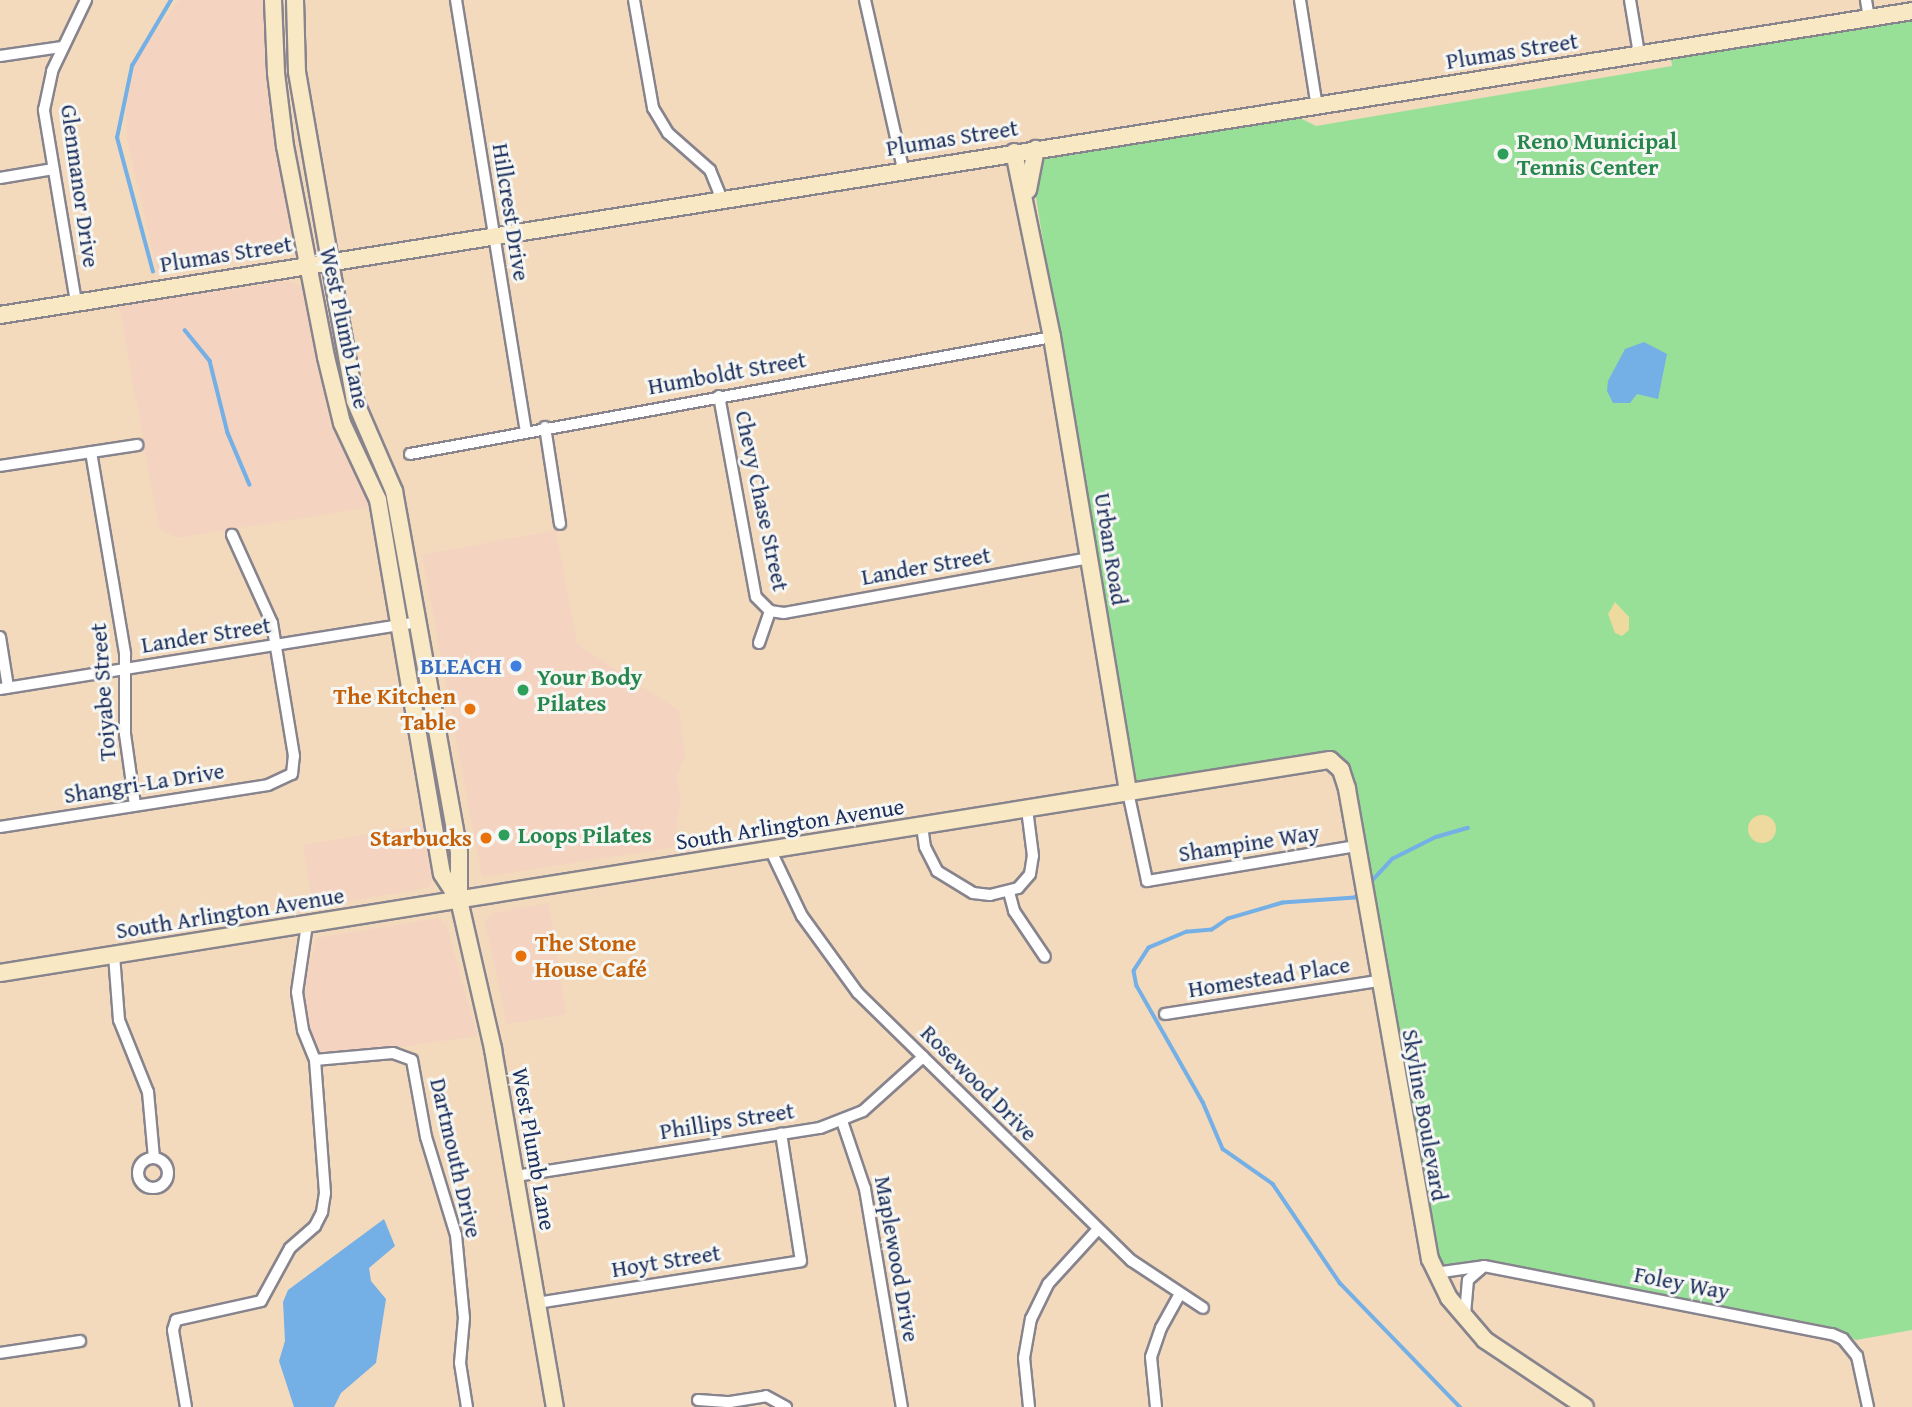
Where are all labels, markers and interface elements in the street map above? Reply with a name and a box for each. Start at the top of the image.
street label: Plumas Street [1444,27,1580,75]
street label: Glenmanor Drive [55,103,105,269]
street label: Plumas Street [884,114,1020,162]
place label: Reno Municipal Tennis Center [1517,127,1677,181]
street label: Hillcrest Drive [487,141,535,283]
marker: Reno Municipal Tennis Center [1495,146,1511,162]
street label: Plumas Street [158,230,294,278]
street label: West Plumb Lane [314,245,376,411]
street label: Humboldt Street [646,345,808,401]
street label: Chevy Chase Street [729,408,795,594]
street label: Urban Road [1088,491,1134,607]
street label: Lander Street [859,541,993,591]
street label: Lander Street [139,611,273,659]
street label: Toiyabe Street [84,622,122,762]
place label: BLEACH [420,652,502,680]
marker: BLEACH [508,658,524,674]
place label: Your Body Pilates [537,663,642,717]
place label: The Kitchen Table [333,682,456,736]
marker: Your Body Pilates [515,682,531,698]
marker: The Kitchen Table [462,701,478,717]
street label: Shangri-La Drive [62,757,226,809]
street label: South Arlington Avenue [674,792,906,856]
street label: Shampine Way [1177,818,1321,868]
place label: Loops Pilates [518,821,652,849]
place label: Starbucks [370,824,472,852]
marker: Loops Pilates [496,827,512,843]
marker: Starbucks [478,830,494,846]
street label: South Arlington Avenue [114,881,346,945]
place label: The Stone House Café [535,929,647,983]
marker: The Stone House Café [513,948,529,964]
street label: Homestead Place [1186,951,1352,1003]
street label: Rosewood Drive [915,1019,1043,1147]
street label: Skyline Boulevard [1396,1027,1454,1203]
street label: West Plumb Lane [506,1066,562,1232]
street label: Dartmouth Drive [424,1075,488,1241]
street label: Phillips Street [658,1097,796,1145]
street label: Maplewood Drive [869,1174,925,1344]
street label: Hoyt Street [610,1239,722,1283]
street label: Foley Way [1632,1260,1732,1306]

